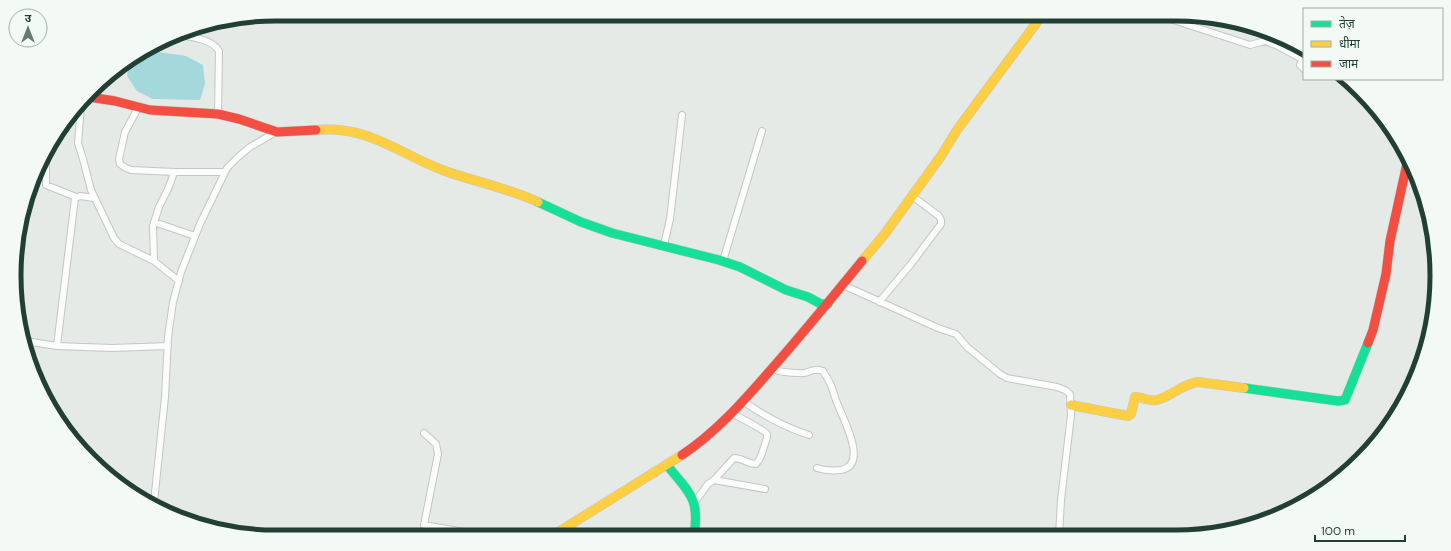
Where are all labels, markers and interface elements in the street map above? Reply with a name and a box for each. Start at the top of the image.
north arrow [8,8,48,48]
legend [1303,8,1443,80]
text: उ [25,11,32,25]
text: तेज़ [1339,16,1356,32]
text: धीमा [1339,36,1361,52]
text: जाम [1339,56,1359,72]
scale bar [1315,517,1405,543]
text: 100 m [1321,523,1355,539]

